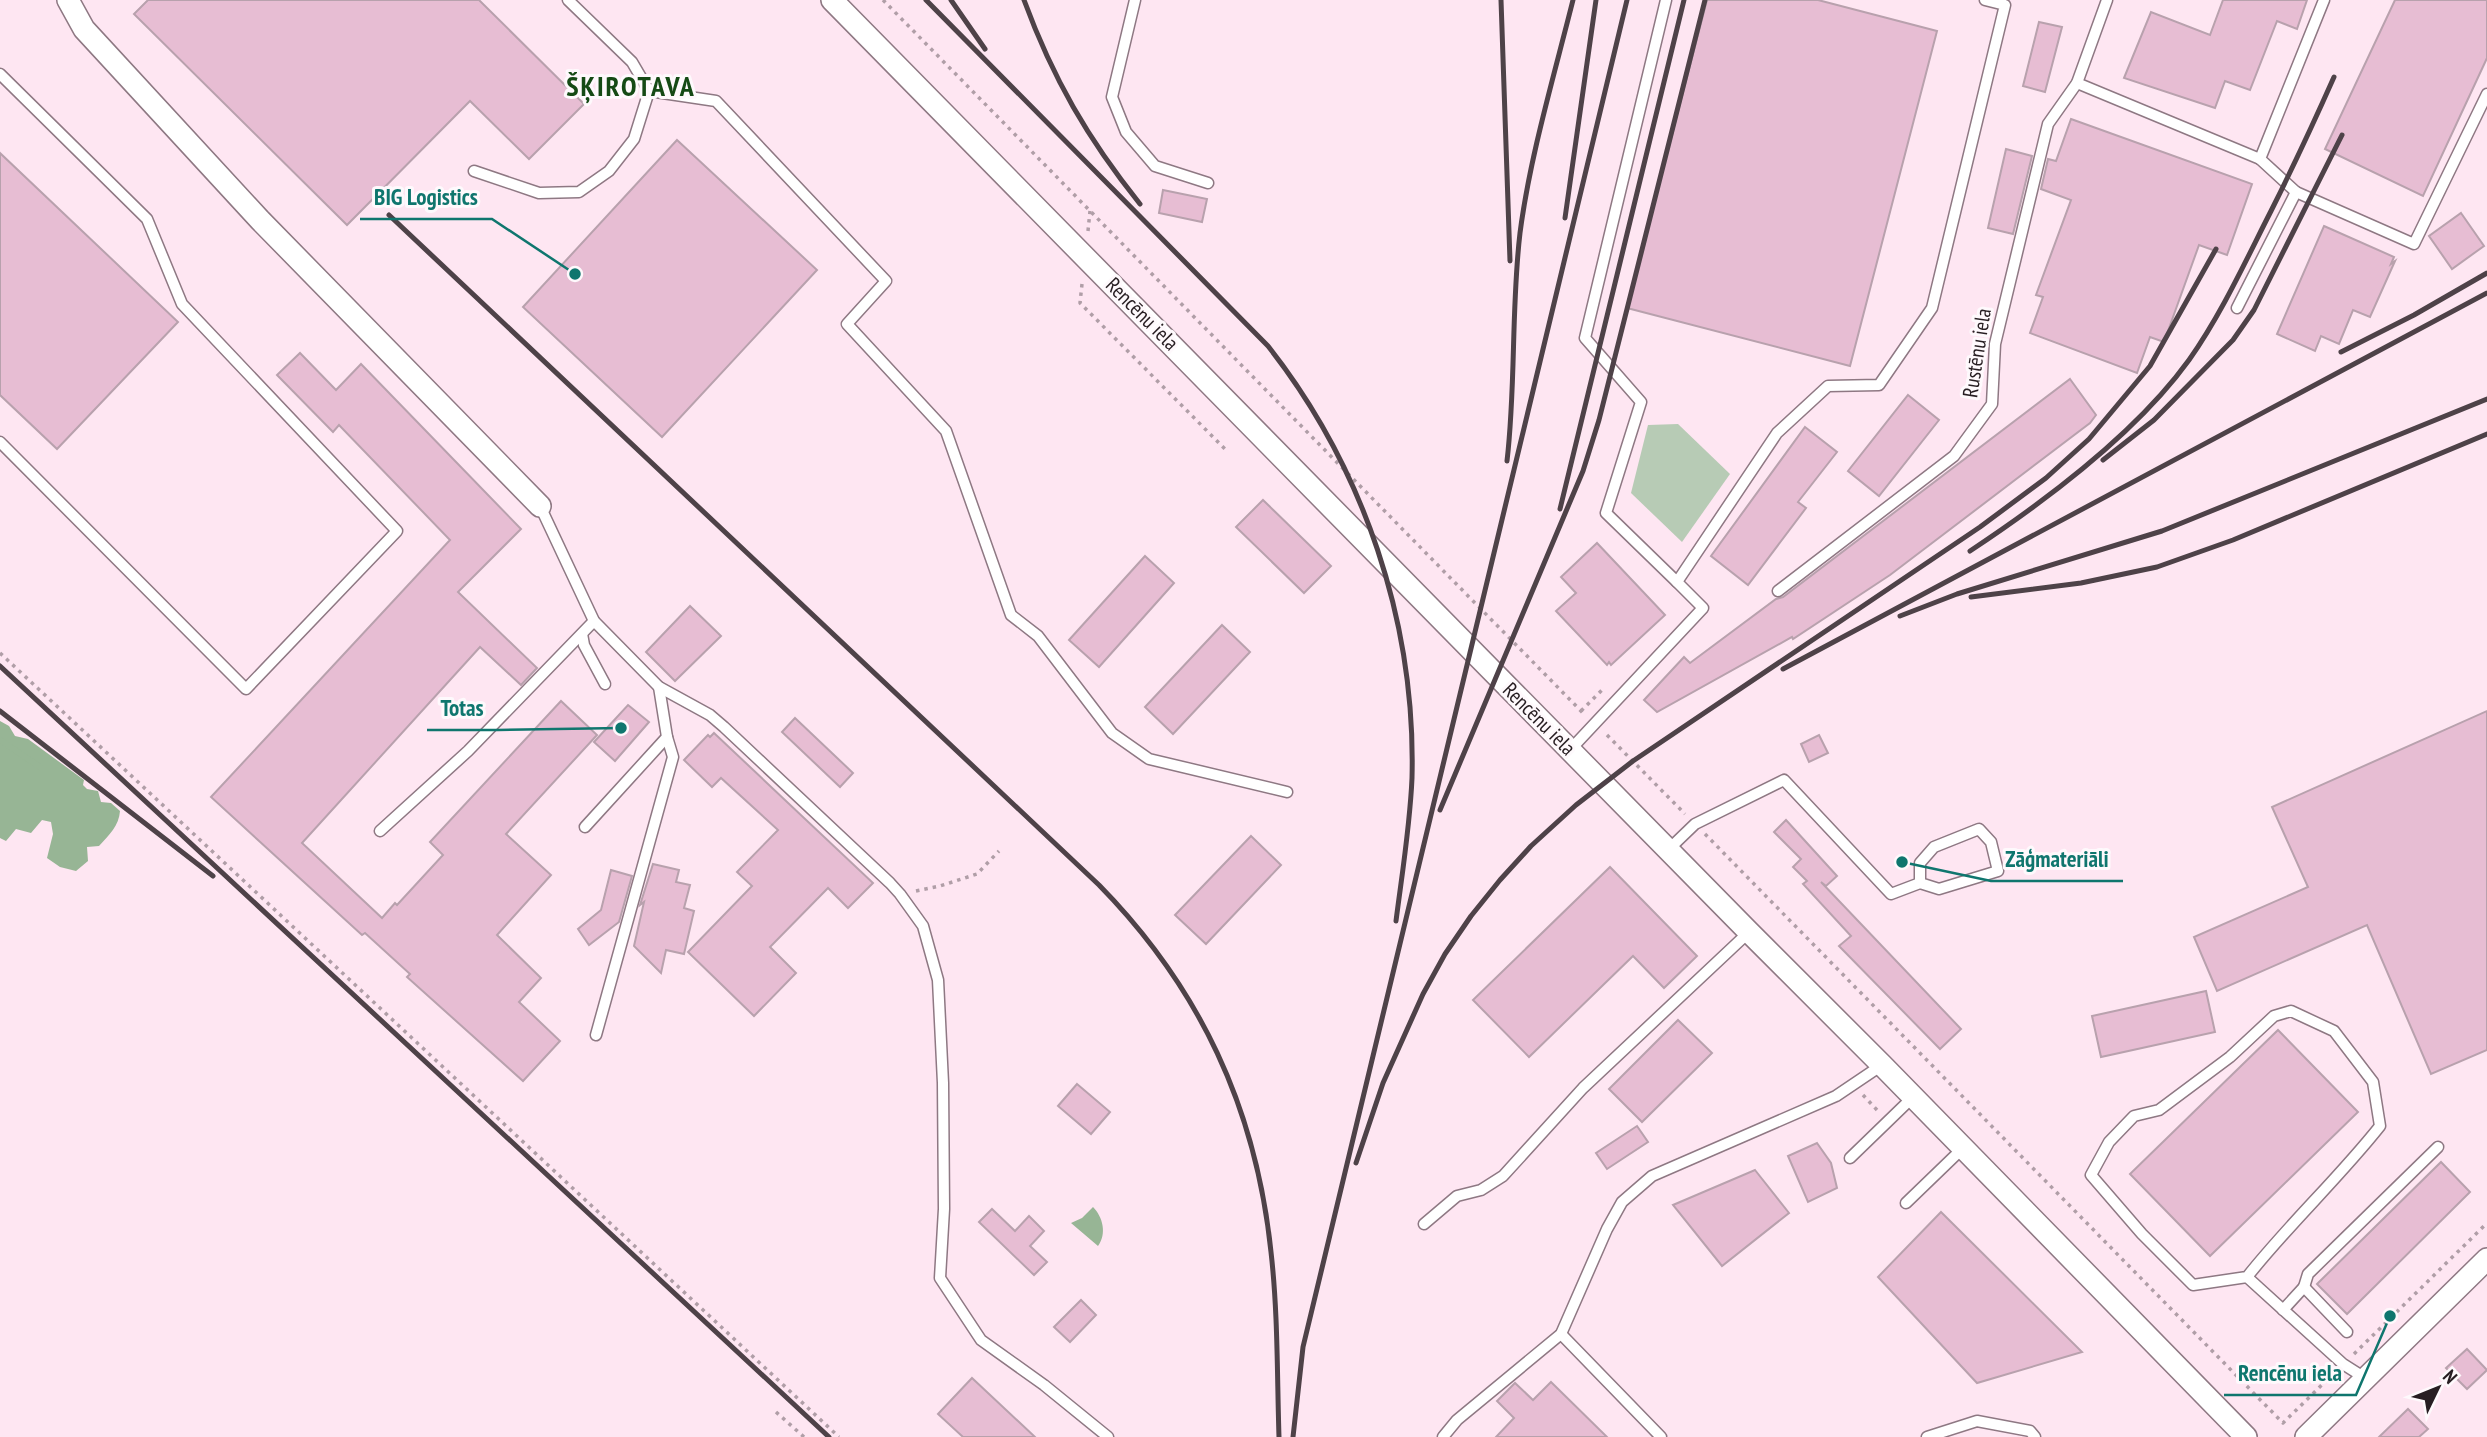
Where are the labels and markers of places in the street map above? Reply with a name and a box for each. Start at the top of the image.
callout: BIG Logistics [360,175,492,219]
callout: Totas [427,686,498,730]
callout: Zāģmateriāli [1991,837,2123,881]
callout: Rencēnu iela [2224,1351,2356,1395]

